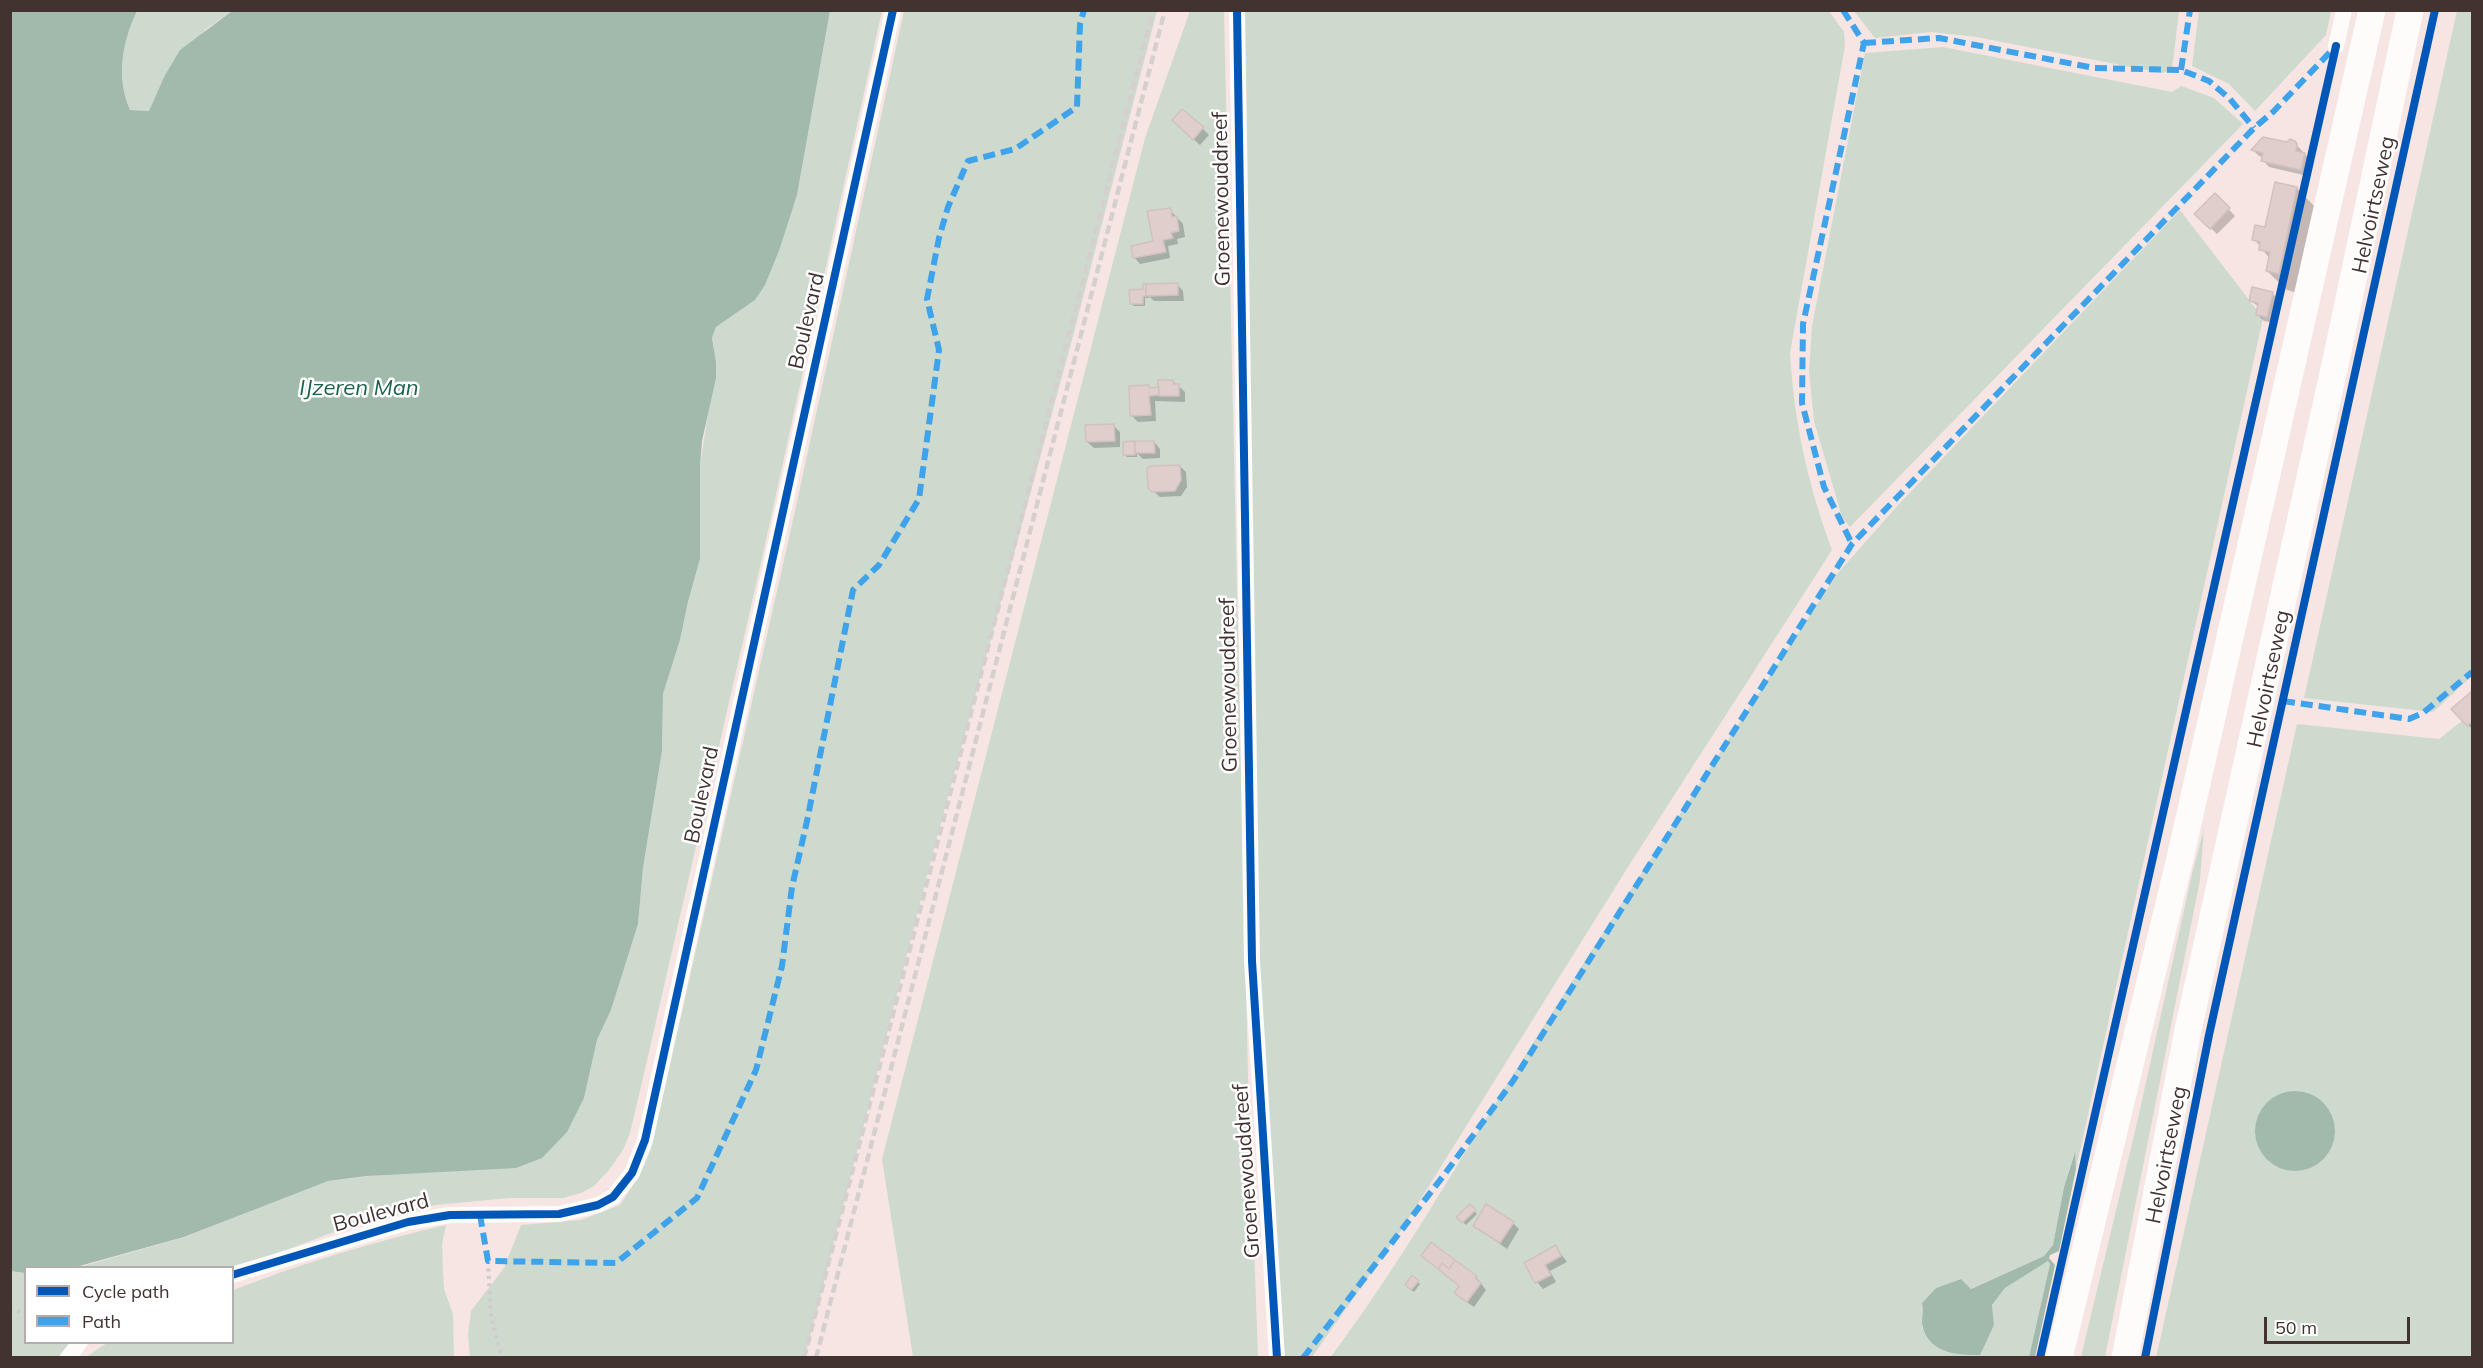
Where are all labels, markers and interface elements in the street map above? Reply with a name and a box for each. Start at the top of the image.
street label: Groenewouddreef [1208,111,1236,287]
street label: Helvoirtseweg [2347,134,2401,276]
street label: Boulevard [784,270,830,372]
water label: IJzeren Man [299,375,419,401]
street label: Groenewouddreef [1215,597,1243,773]
street label: Helvoirtseweg [2242,608,2296,750]
street label: Boulevard [679,744,725,846]
street label: Groenewouddreef [1228,1083,1266,1259]
street label: Helvoirtseweg [2141,1084,2193,1226]
street label: Boulevard [330,1188,432,1238]
legend [24,1266,234,1344]
text: Cycle path [82,1280,169,1303]
scale bar [2267,1305,2412,1343]
text: Path [82,1310,121,1333]
text: 50 m [2275,1316,2317,1339]

